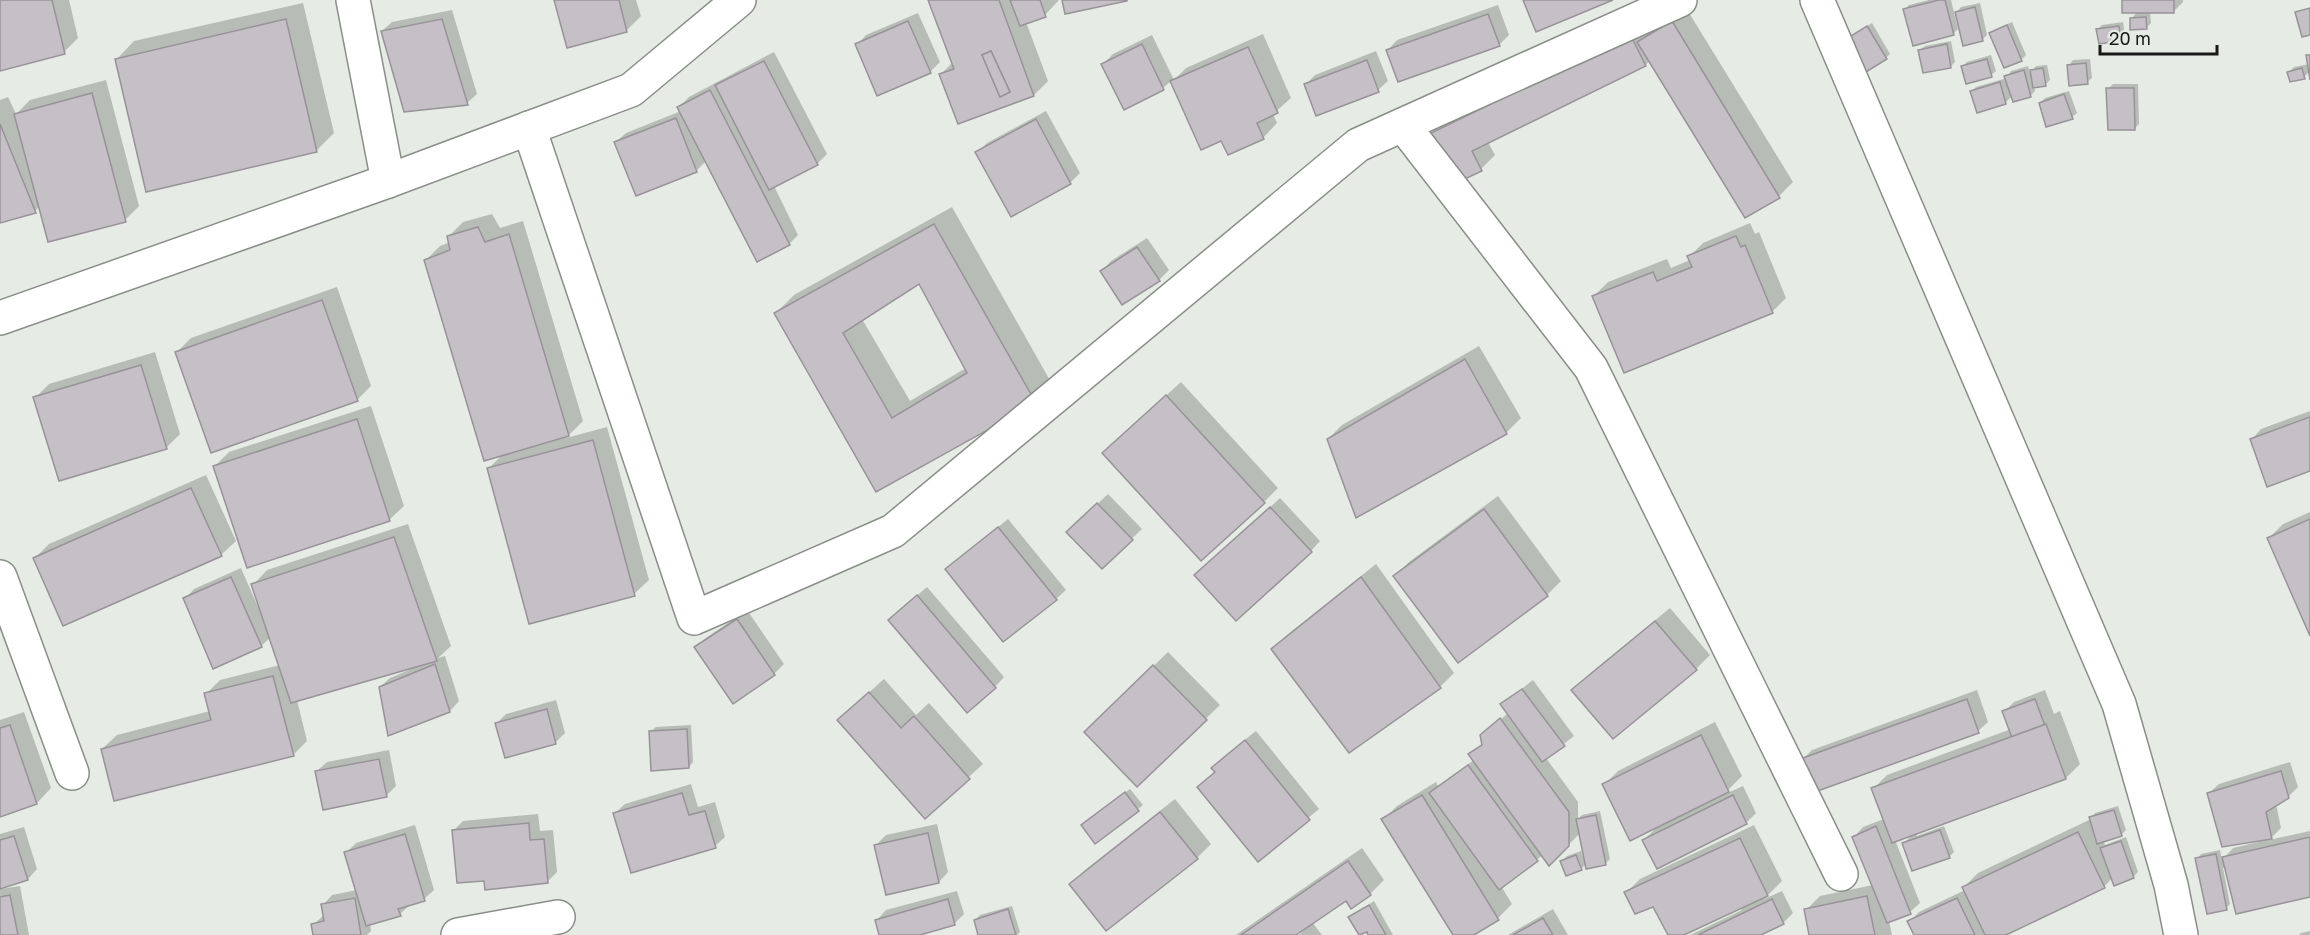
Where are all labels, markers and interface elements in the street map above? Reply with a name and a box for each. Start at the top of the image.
scale bar [2100,18,2217,56]
text: 20 m [2109,27,2151,49]

